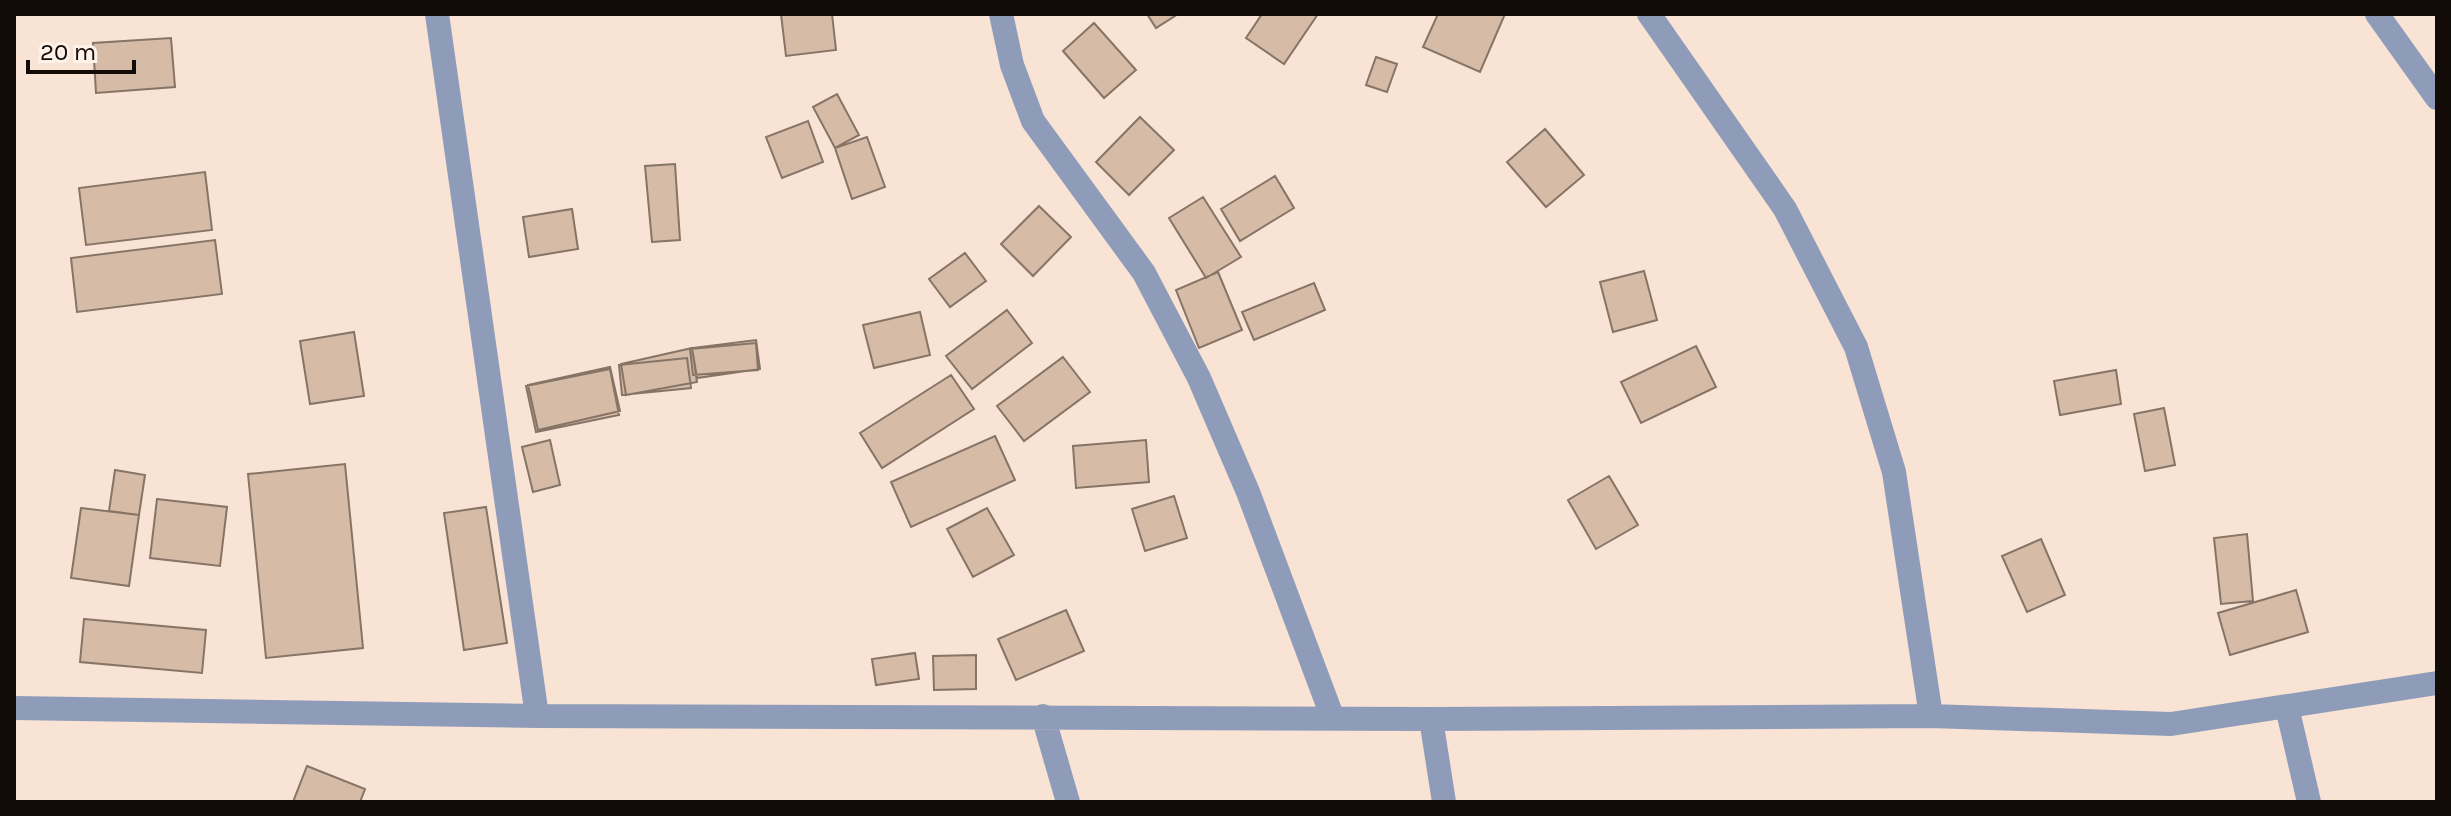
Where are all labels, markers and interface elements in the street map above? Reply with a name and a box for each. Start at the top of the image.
scale bar [28,24,134,74]
text: 20 m [40,38,96,66]

